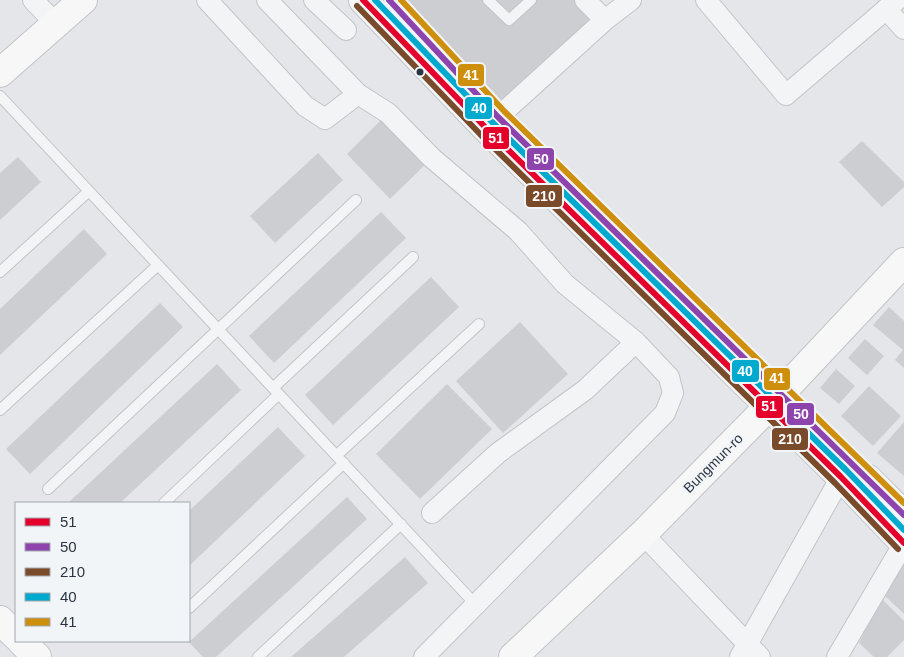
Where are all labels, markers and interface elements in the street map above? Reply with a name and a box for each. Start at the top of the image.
line badge: 41 [457,63,485,87]
unlabelled marker [415,67,425,77]
text: 41 [463,67,479,83]
line badge: 40 [464,96,493,120]
text: 40 [471,100,487,116]
line badge: 51 [482,126,510,150]
text: 51 [488,130,504,146]
line badge: 50 [526,147,555,171]
text: 50 [533,151,549,167]
line badge: 210 [525,184,563,208]
text: 210 [532,188,556,204]
line badge: 40 [731,359,760,383]
text: 40 [737,363,753,379]
line badge: 41 [763,367,791,391]
text: 41 [769,370,785,386]
line badge: 51 [755,395,784,419]
text: 51 [761,398,777,414]
line badge: 50 [786,402,815,426]
text: 50 [793,406,809,422]
line badge: 210 [771,427,809,451]
street label: Bungmun-ro [680,430,746,496]
text: 210 [778,431,802,447]
legend [15,502,190,642]
text: 51 [60,513,77,530]
text: 50 [60,538,77,555]
text: 210 [60,563,85,580]
text: 40 [60,588,77,605]
text: 41 [60,613,77,630]

